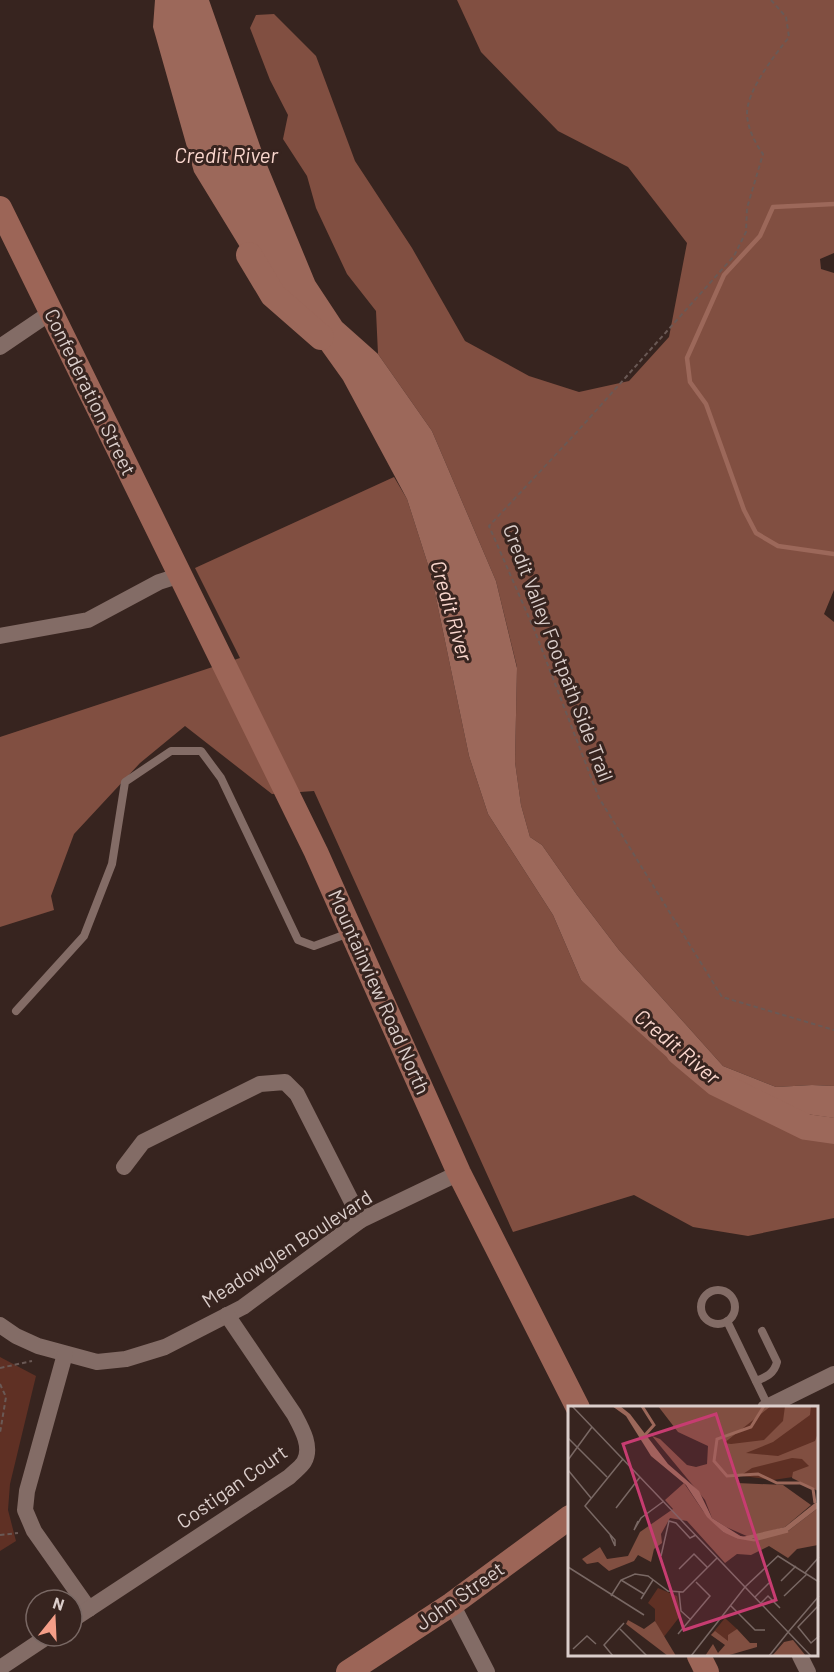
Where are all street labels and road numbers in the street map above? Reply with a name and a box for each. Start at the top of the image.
street label: Confederation Street [40,304,142,479]
street label: Credit Valley Footpath Side Trail [499,521,619,785]
street label: Mountainview Road North [324,885,436,1098]
street label: Meadowglen Boulevard [197,1184,376,1312]
street label: Costigan Court [172,1439,291,1533]
street label: John Street [411,1556,508,1634]

